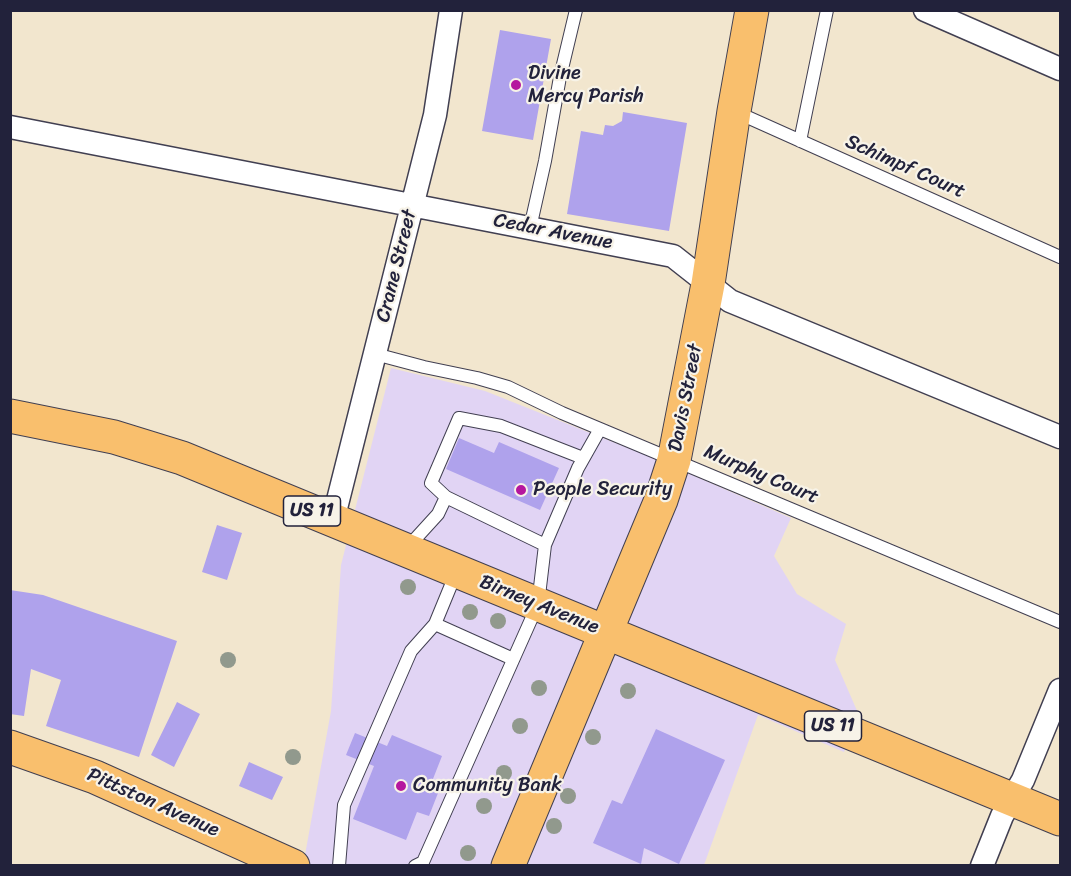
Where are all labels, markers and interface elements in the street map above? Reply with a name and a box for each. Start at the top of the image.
place label: Divine Mercy Parish [528,62,644,109]
marker: Divine Mercy Parish [509,78,523,92]
street label: Schimpf Court [841,130,969,204]
street label: Crane Street [371,207,423,325]
street label: Cedar Avenue [492,209,614,255]
street label: Davis Street [664,342,708,454]
street label: Murphy Court [700,440,822,510]
place label: People Security [533,478,672,502]
marker: People Security [514,483,528,497]
road number: US 11 [284,496,340,526]
street label: Birney Avenue [476,570,602,640]
road number: US 11 [804,711,862,741]
street label: Pittston Avenue [83,763,223,843]
place label: Community Bank [413,774,562,798]
marker: Community Bank [394,779,408,793]

